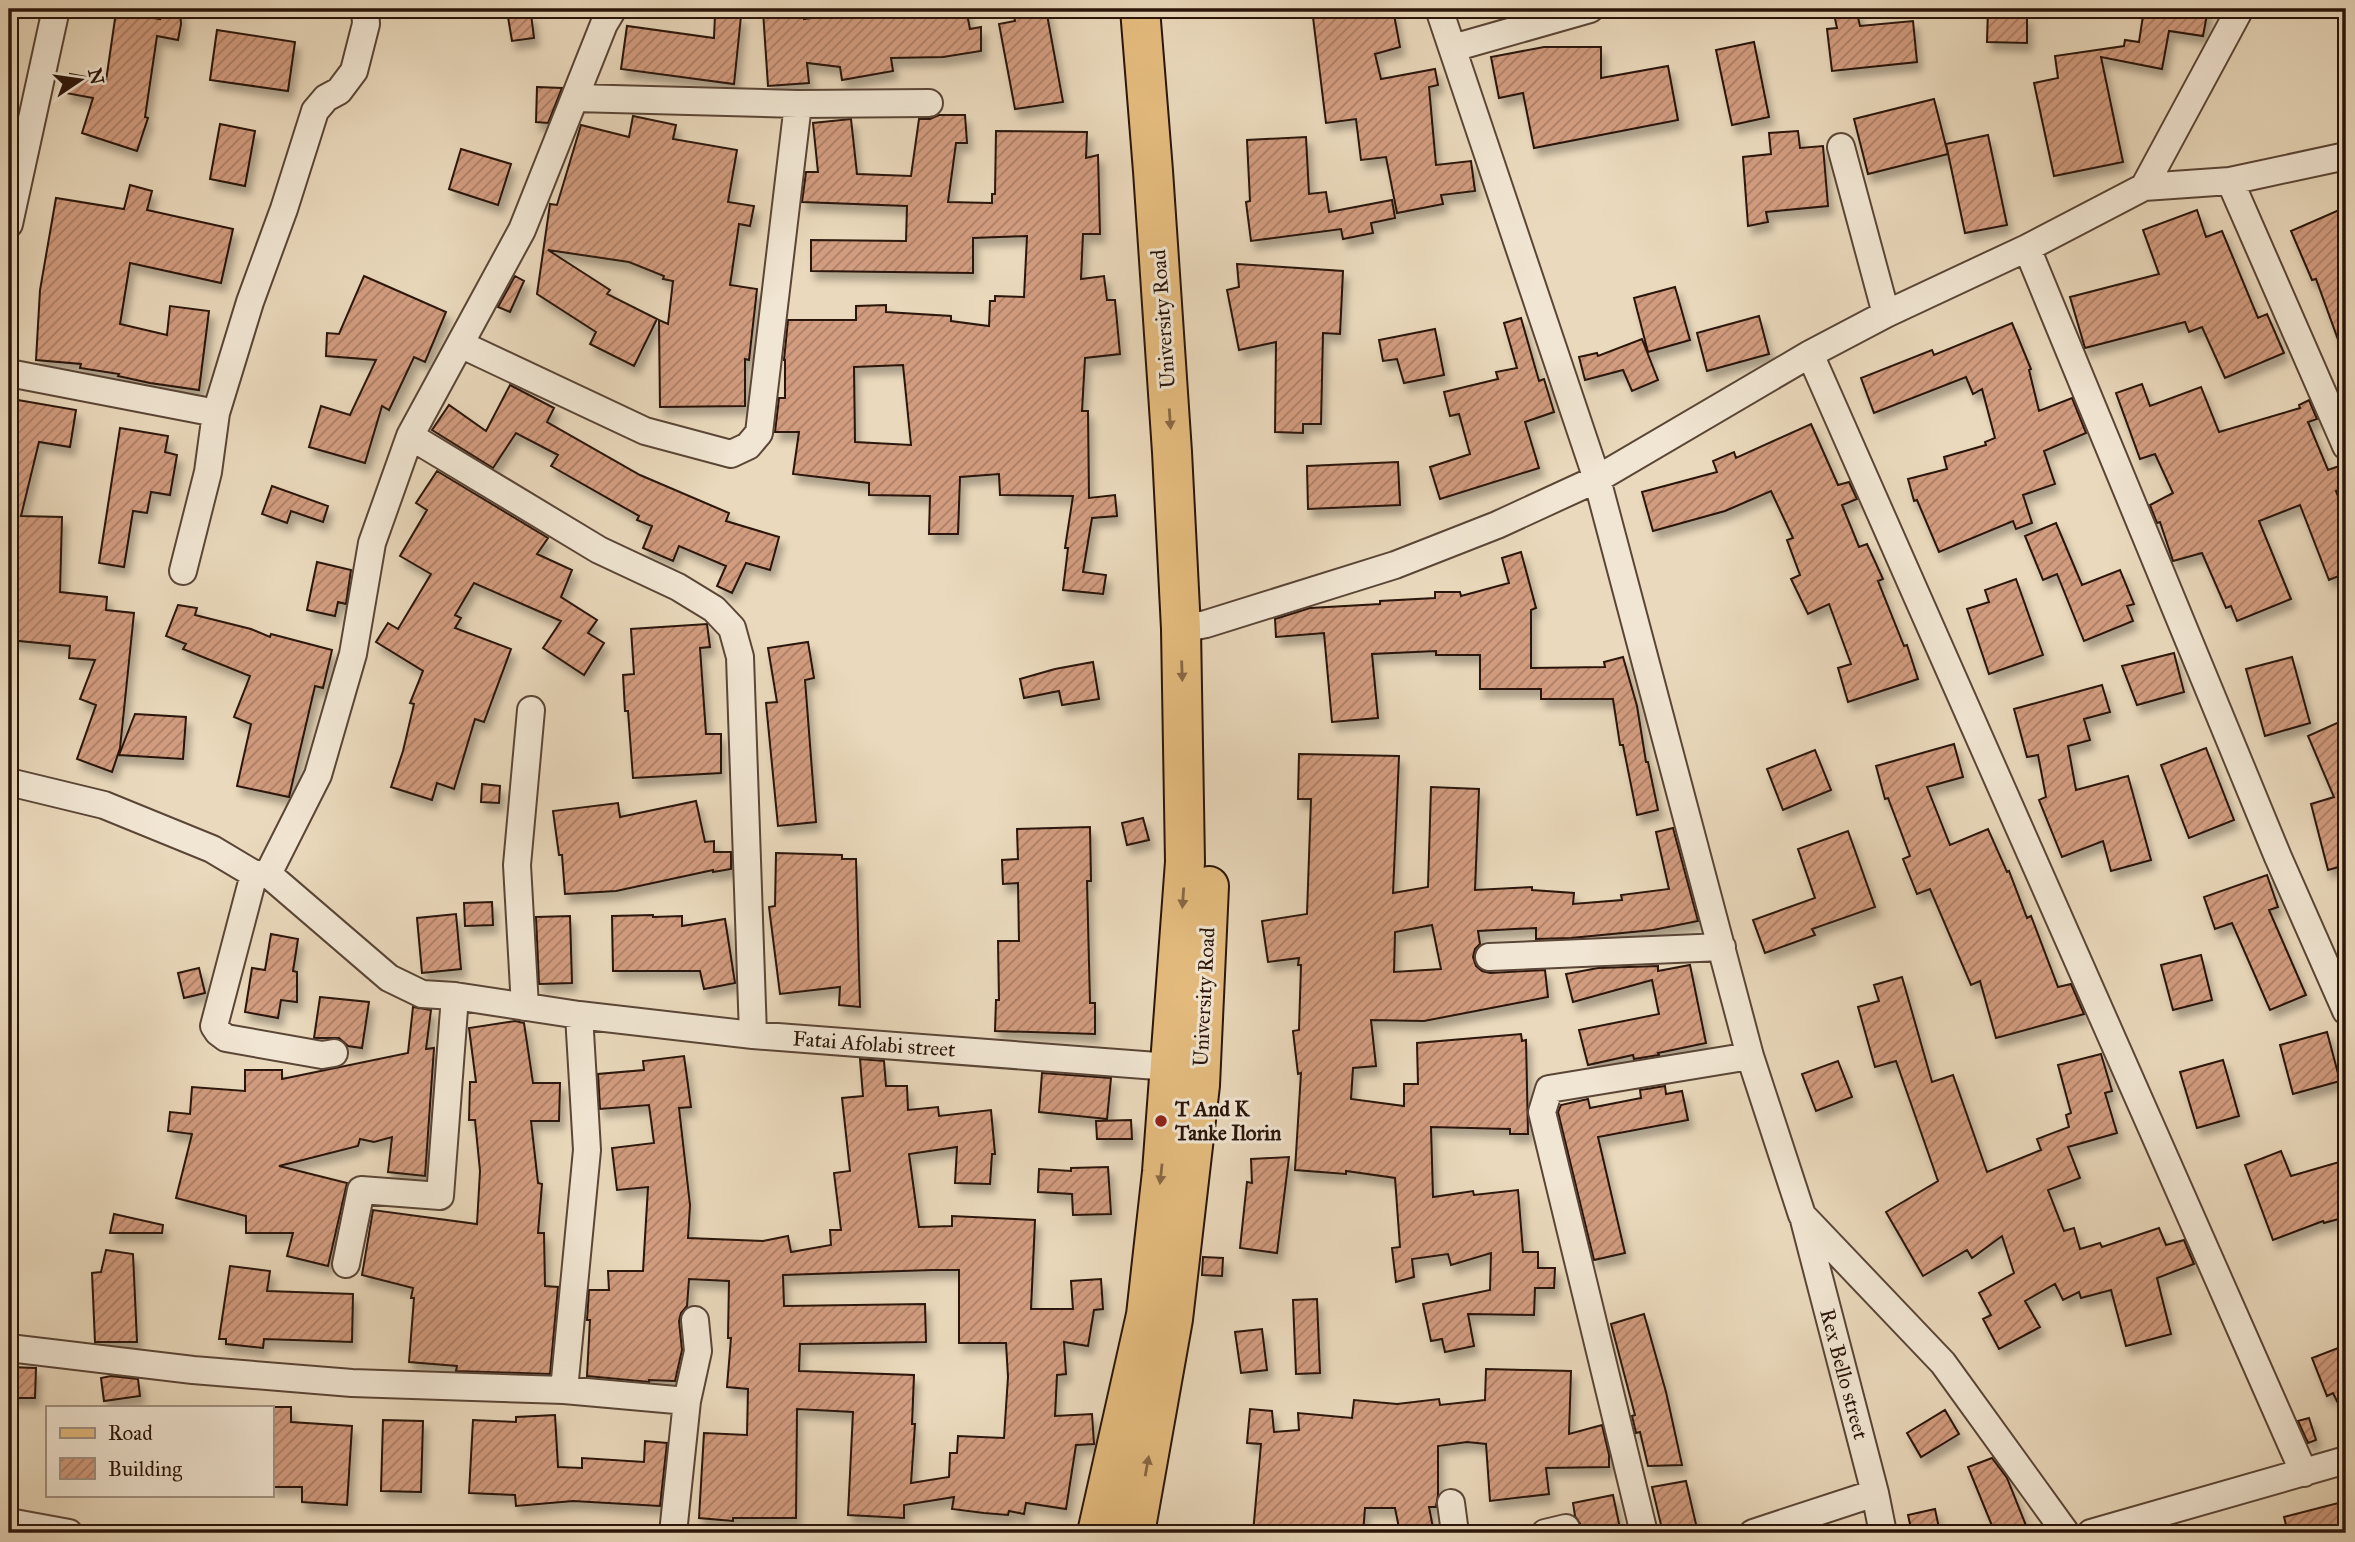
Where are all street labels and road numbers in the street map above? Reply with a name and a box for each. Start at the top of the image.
street label: University Road [1145,248,1181,389]
street label: University Road [1187,926,1221,1067]
street label: Fatai Afolabi street [792,1025,957,1063]
street label: Rex Bello street [1814,1306,1874,1443]

